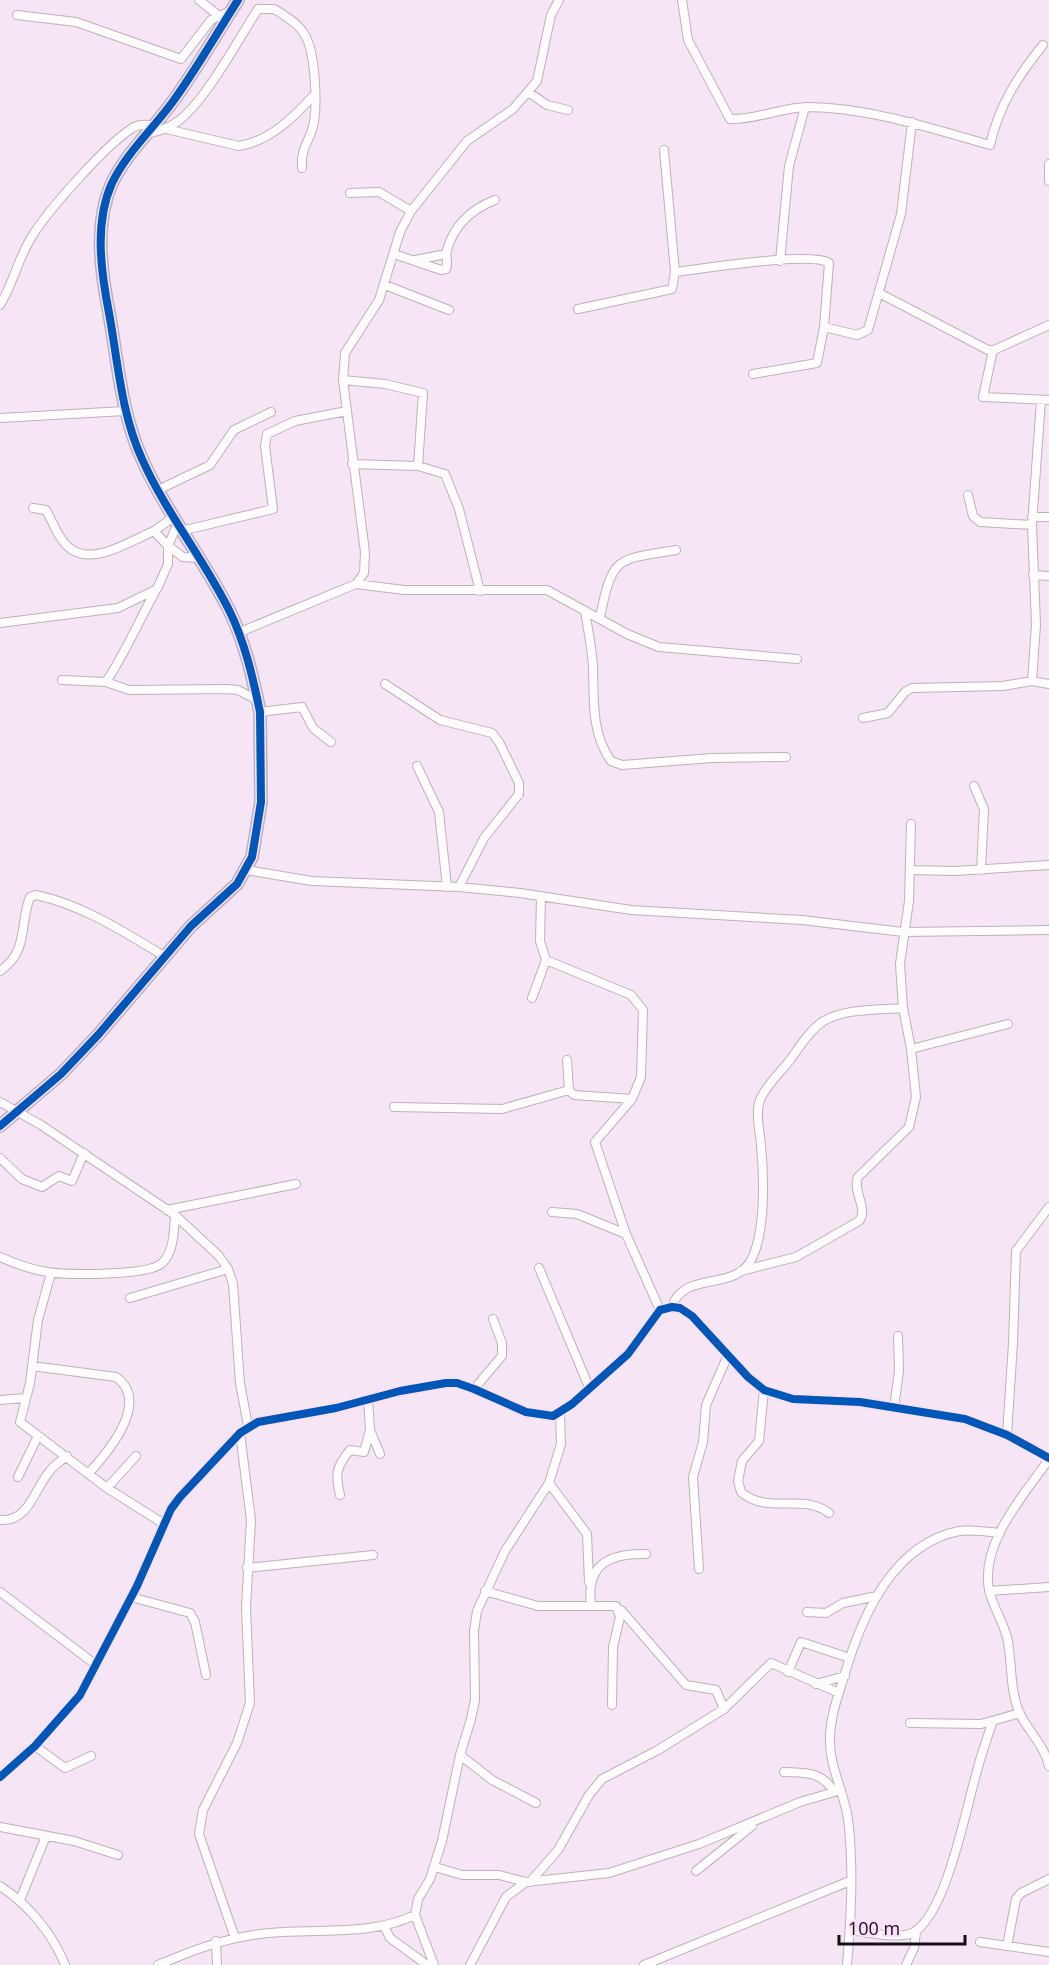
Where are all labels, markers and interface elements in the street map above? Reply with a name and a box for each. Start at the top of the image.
scale bar [839,1908,965,1946]
text: 100 m [848,1916,900,1940]

